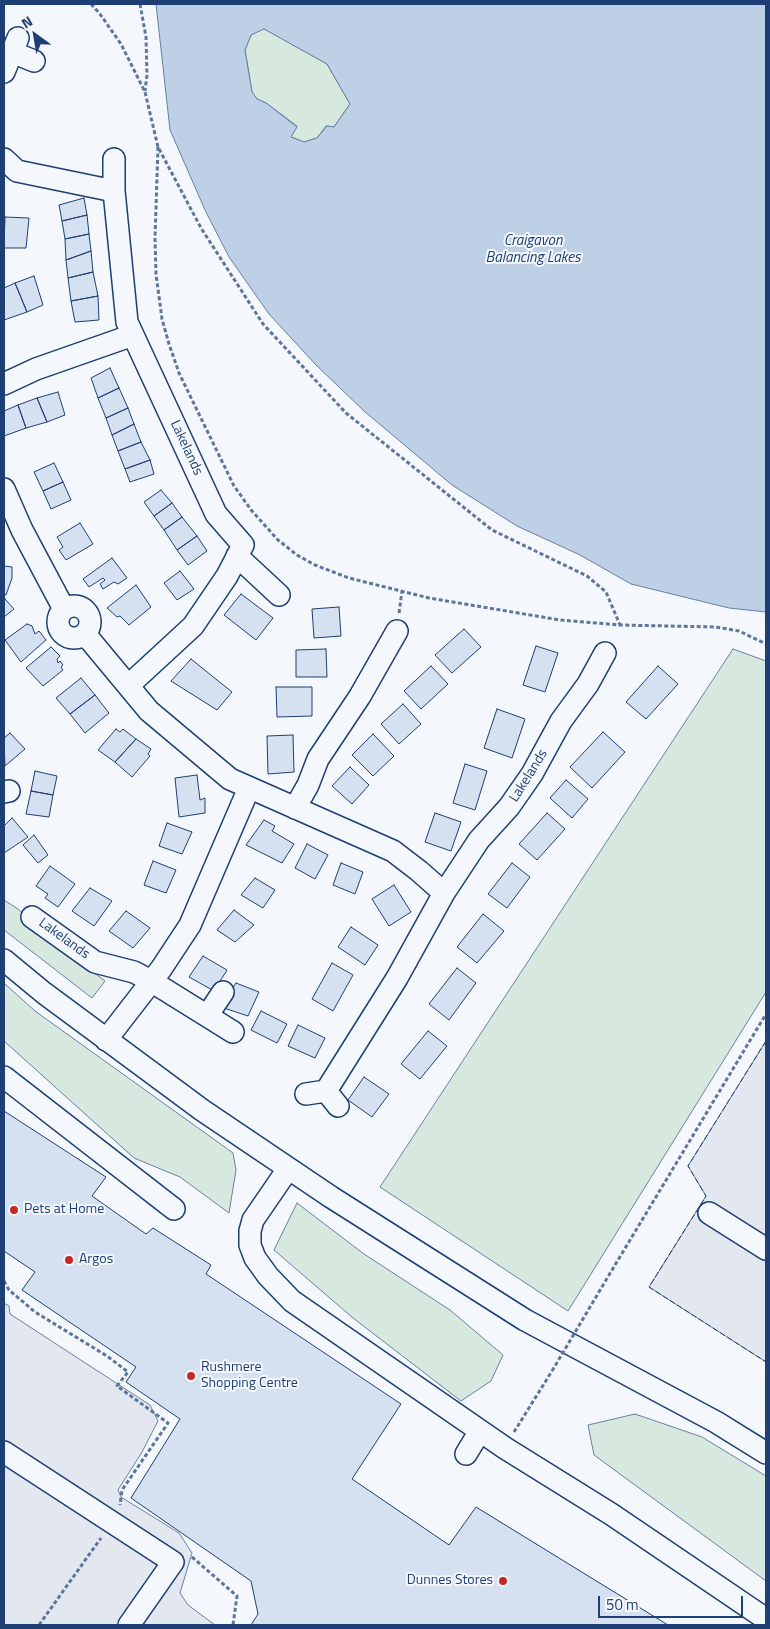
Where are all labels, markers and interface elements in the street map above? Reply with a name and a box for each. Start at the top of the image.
north arrow [10,10,60,60]
text: N [17,10,36,33]
water label: Craigavon Balancing Lakes [486,232,580,267]
street label: Lakelands [166,418,206,478]
street label: Lakelands [506,747,552,805]
street label: Lakelands [35,915,93,963]
place label: Pets at Home [24,1202,104,1218]
marker: Pets at Home [8,1204,20,1216]
place label: Argos [79,1252,113,1268]
marker: Argos [63,1254,75,1266]
place label: Rushmere Shopping Centre [201,1360,298,1392]
marker: Rushmere Shopping Centre [185,1370,197,1382]
place label: Dunnes Stores [407,1573,493,1589]
marker: Dunnes Stores [497,1575,509,1587]
scale bar [600,1586,745,1618]
text: 50 m [606,1593,639,1616]

